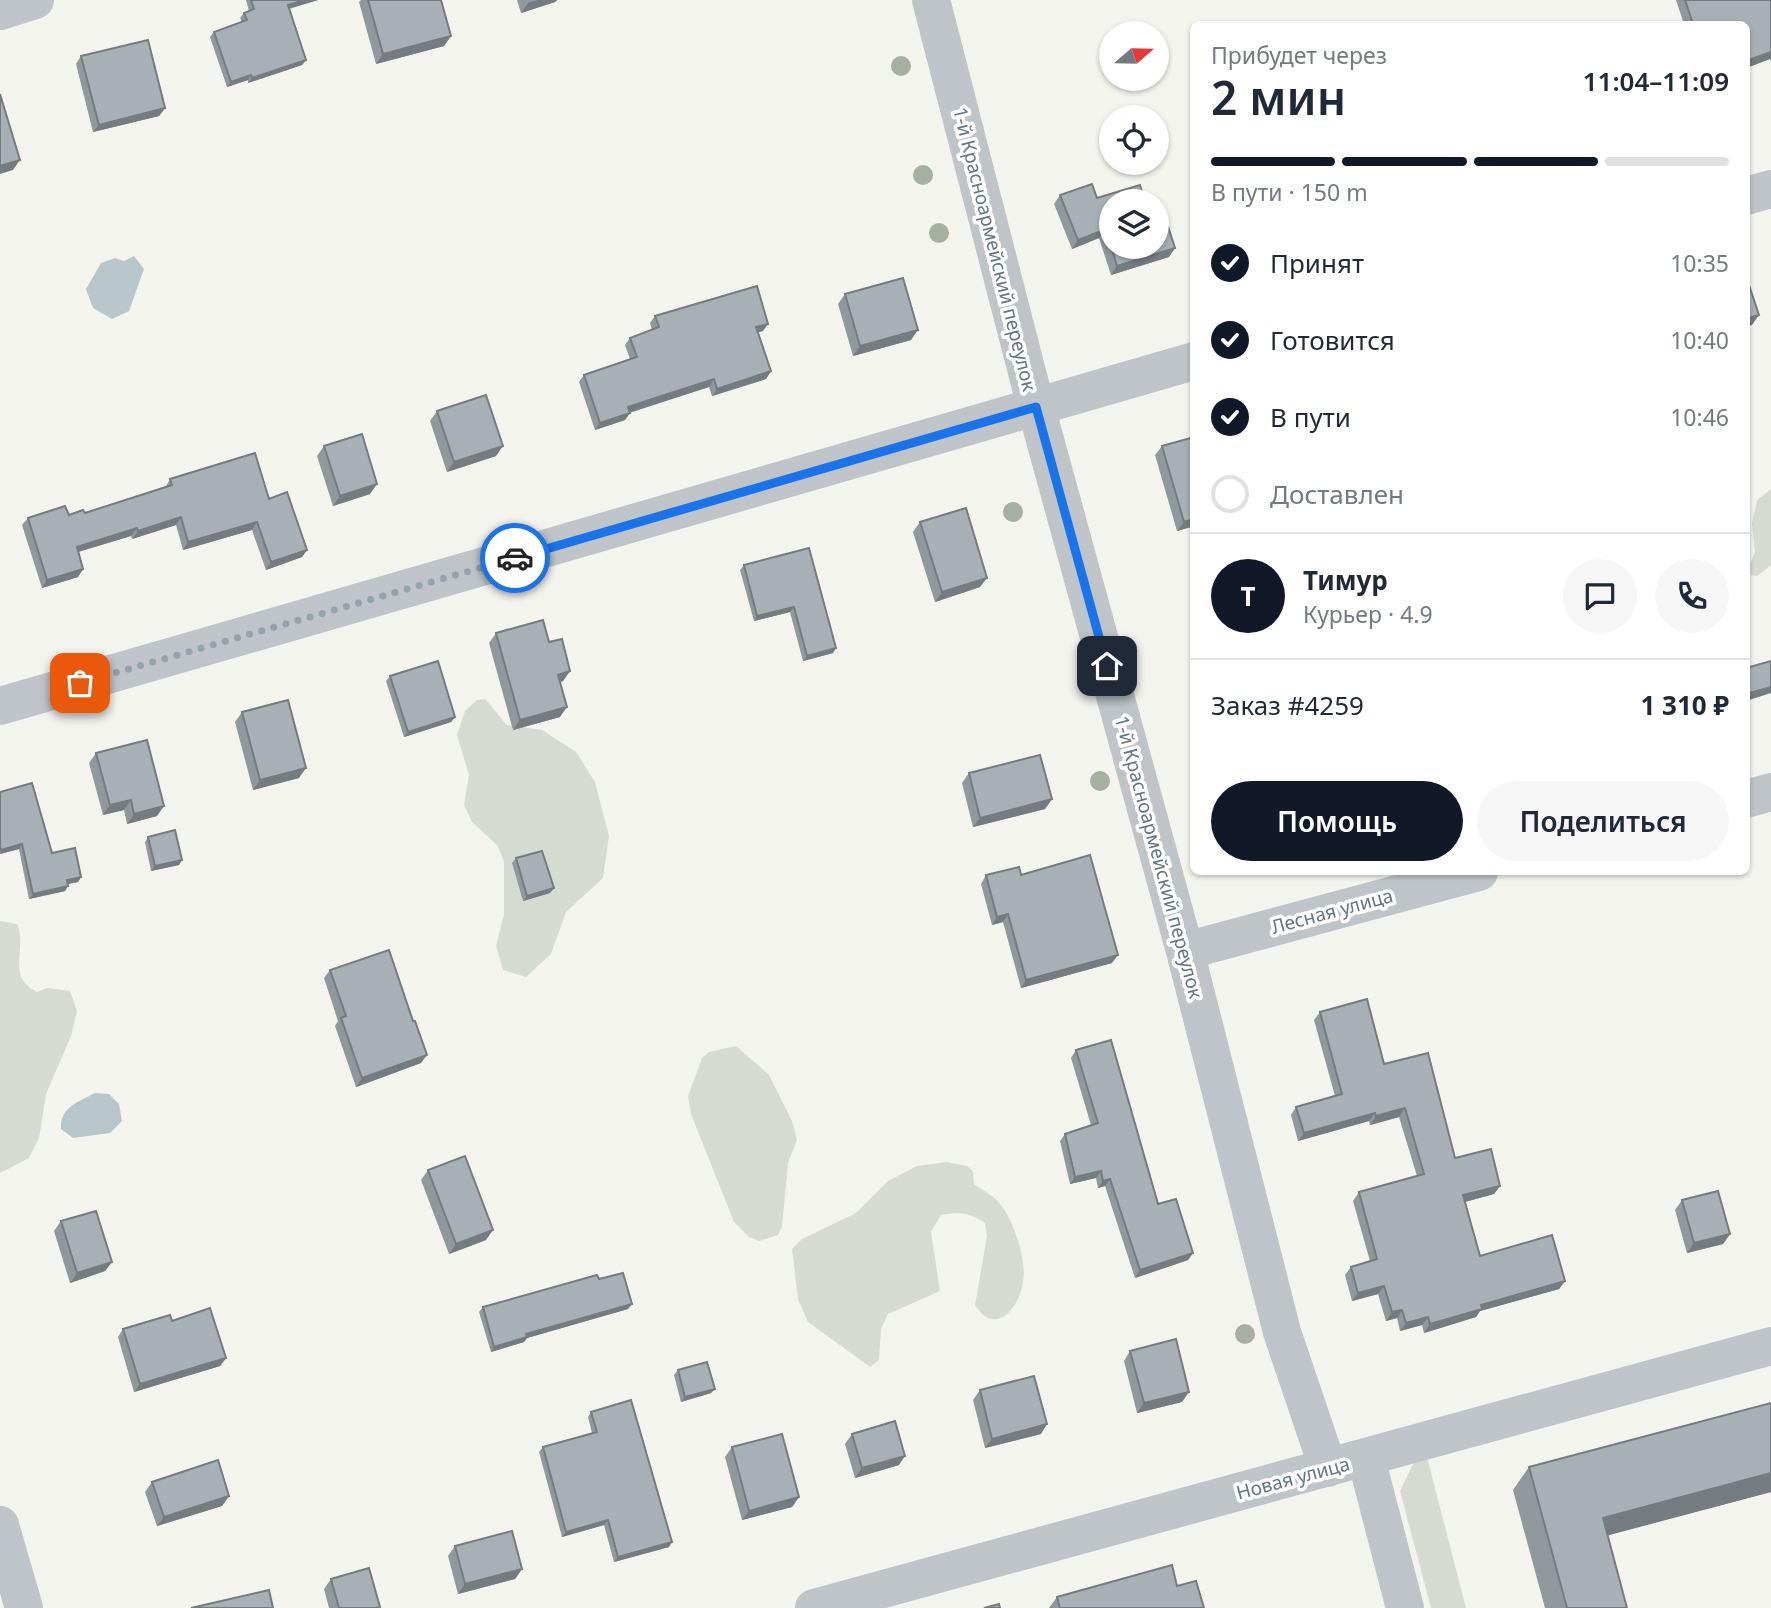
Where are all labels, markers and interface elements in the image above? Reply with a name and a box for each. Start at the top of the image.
north arrow [1099,21,1169,91]
map controls [1099,21,1169,259]
text: Прибудет через [1211,39,1387,71]
text: 11:04–11:09 [1583,63,1729,99]
text: 2 мин [1211,66,1346,128]
street label: 1-й Красноармейский переулок [947,104,1043,394]
button: locate [1099,105,1169,175]
text: В пути · 150 m [1211,176,1368,208]
button: layers [1099,189,1169,259]
icon: check [1211,244,1249,282]
text: Принят [1270,245,1364,281]
text: 10:35 [1670,247,1729,279]
icon: check [1211,321,1249,359]
text: Готовится [1270,322,1395,358]
text: 10:40 [1670,324,1729,356]
icon: check [1211,398,1249,436]
text: В пути [1270,399,1351,435]
text: 10:46 [1670,401,1729,433]
text: Доставлен [1270,476,1404,512]
courier [480,523,550,593]
icon: car [496,539,534,577]
button: chat [1563,559,1637,633]
button: phone [1655,559,1729,633]
text: Тимур [1303,562,1388,598]
text: Т [1240,578,1256,614]
text: Курьер · 4.9 [1303,598,1433,630]
pin [1077,636,1137,696]
icon: home [1088,647,1126,685]
pin [50,653,110,713]
icon: bag [61,664,99,702]
text: Заказ #4259 [1211,687,1364,723]
text: 1 310 ₽ [1640,687,1729,723]
street label: 1-й Красноармейский переулок [1109,713,1209,1001]
button: Помощь [1211,781,1463,861]
button: Поделиться [1477,781,1729,861]
street label: Лесная улица [1268,882,1396,940]
street label: Новая улица [1233,1450,1353,1506]

